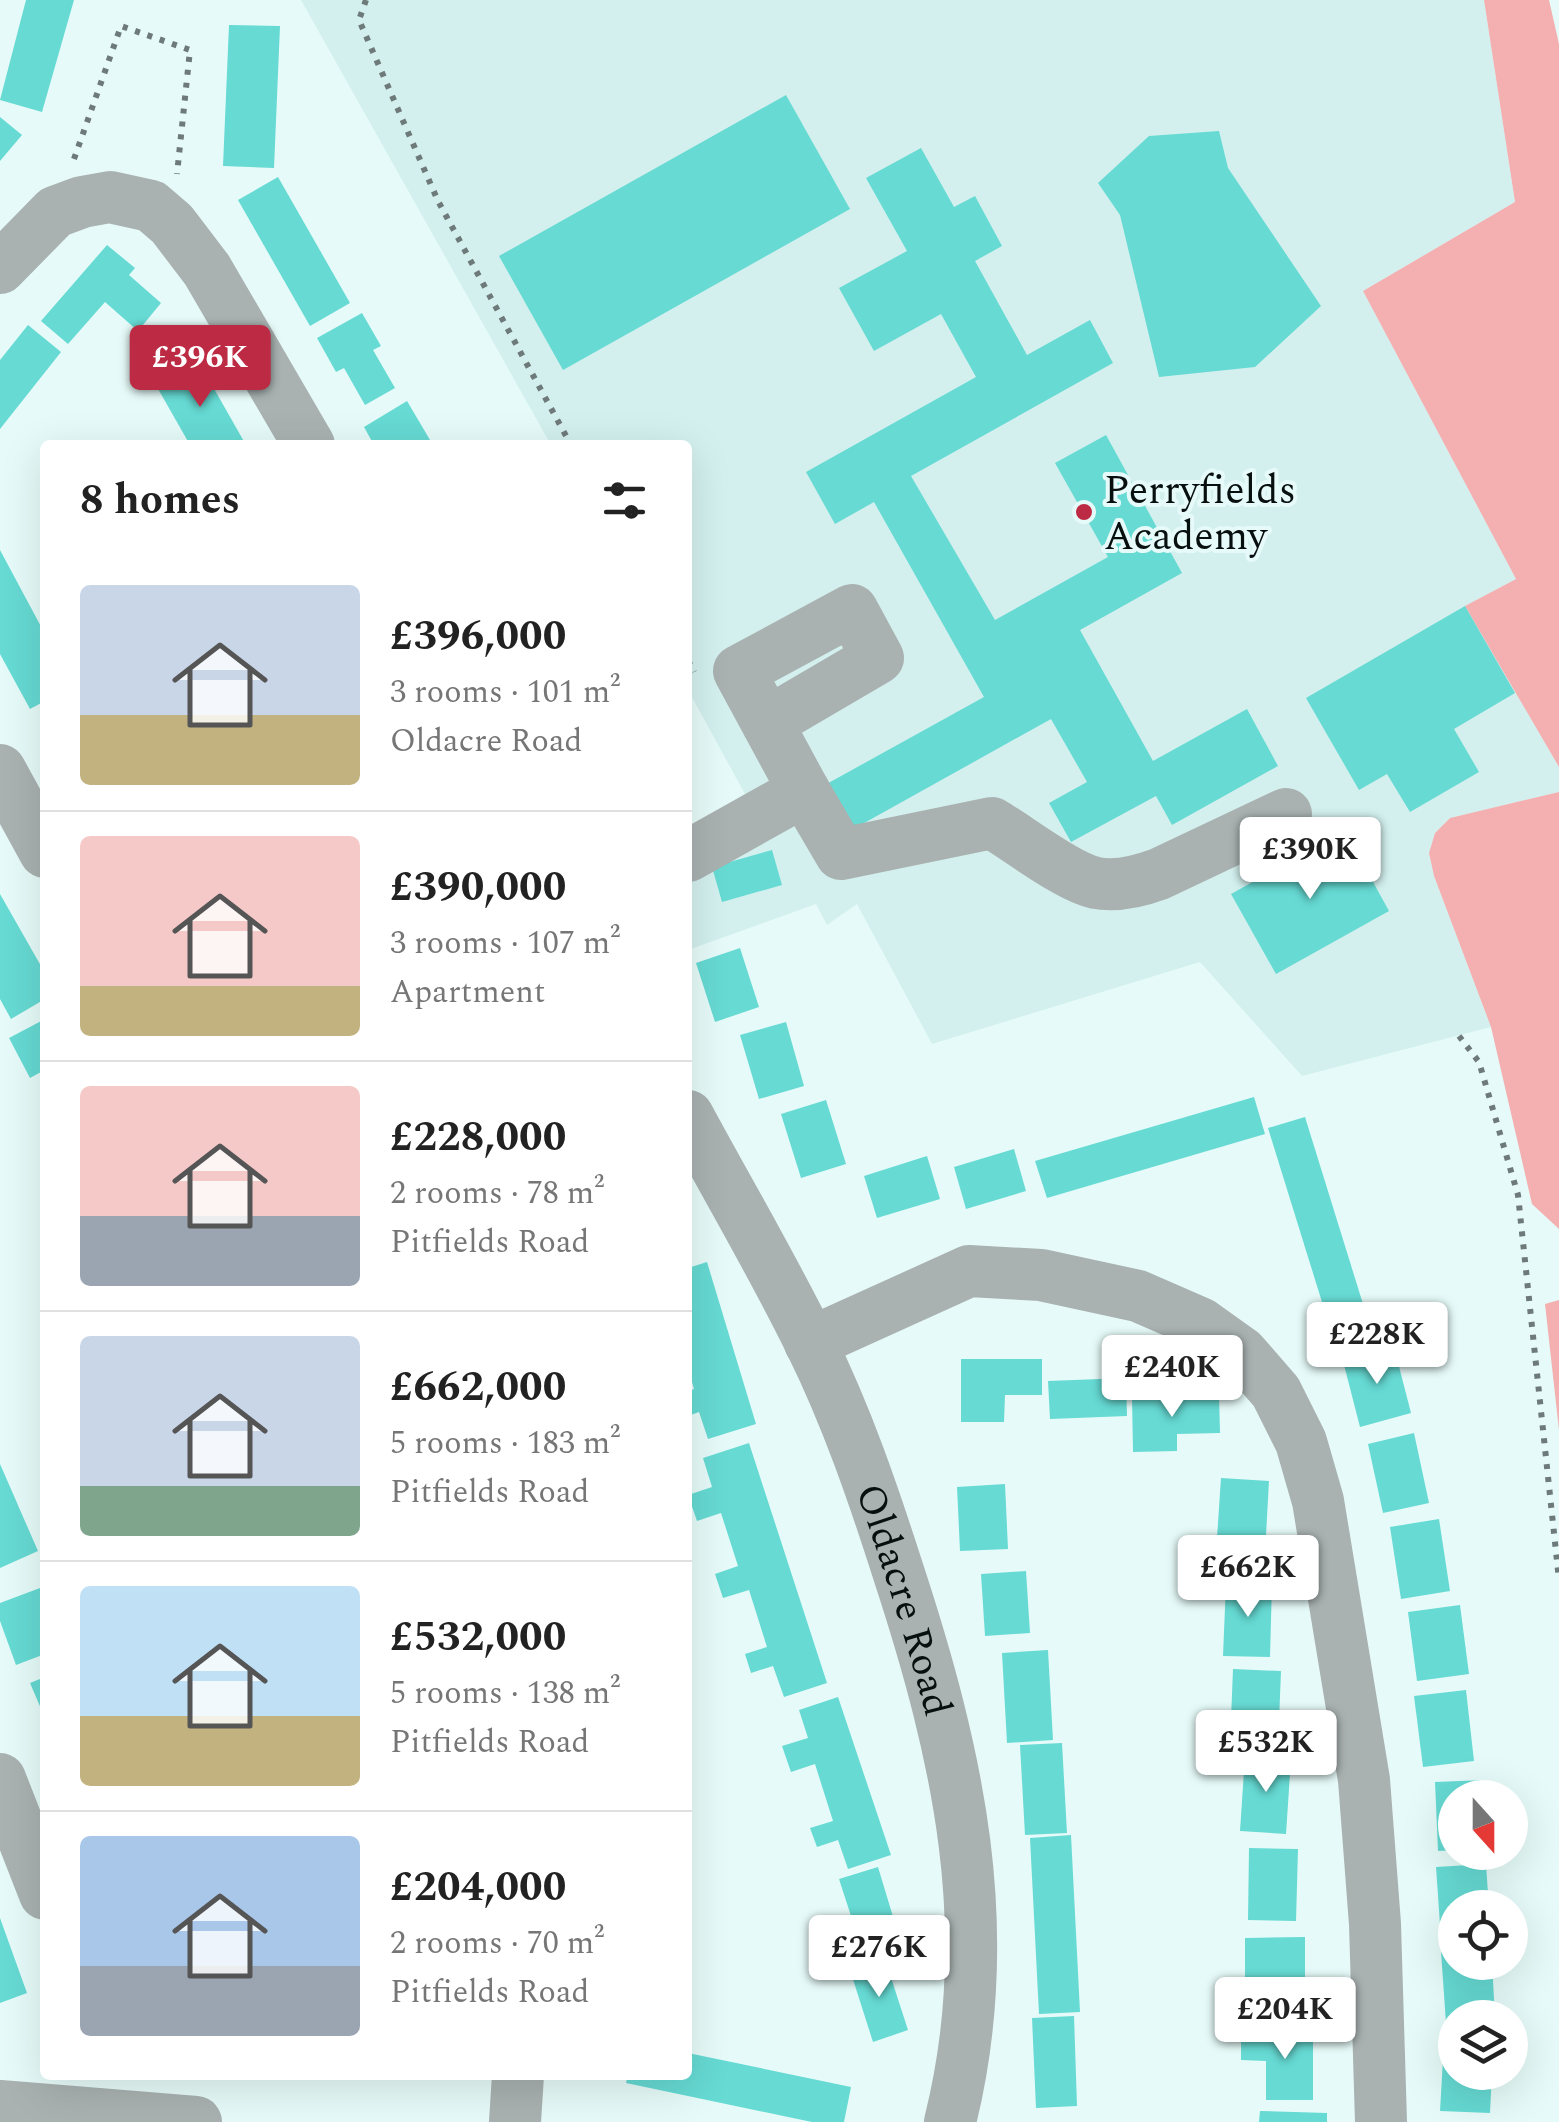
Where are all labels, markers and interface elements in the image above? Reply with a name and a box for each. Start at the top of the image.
pin: £396K [130,325,270,410]
text: £396K [152,333,248,382]
place label: Perryfields Academy [1104,461,1296,568]
text: 8 homes [80,469,240,532]
icon: filters [597,473,652,528]
marker: Perryfields Academy [1073,501,1095,523]
text: £396,000 [390,605,566,668]
icon: home [160,625,280,745]
text: 3 rooms · 101 m² [390,668,620,717]
text: Oldacre Road [390,717,582,766]
pin: £390K [1240,817,1380,902]
text: £390K [1262,825,1358,874]
text: £390,000 [390,856,566,919]
icon: home [160,876,280,996]
text: 3 rooms · 107 m² [390,919,620,968]
text: Apartment [390,968,545,1017]
text: £228,000 [390,1106,566,1169]
icon: home [160,1126,280,1246]
text: 2 rooms · 78 m² [390,1169,604,1218]
text: Pitfields Road [390,1218,589,1267]
pin: £228K [1307,1302,1447,1387]
text: £228K [1329,1310,1425,1359]
pin: £240K [1102,1335,1242,1420]
text: £240K [1124,1343,1220,1392]
text: £662,000 [390,1356,566,1419]
icon: home [160,1376,280,1496]
text: 5 rooms · 183 m² [390,1419,620,1468]
text: Pitfields Road [390,1468,589,1517]
street label: Oldacre Road [838,1476,967,1723]
pin: £662K [1178,1535,1318,1620]
text: £662K [1200,1543,1296,1592]
text: £532,000 [390,1606,566,1669]
icon: home [160,1626,280,1746]
text: 5 rooms · 138 m² [390,1669,620,1718]
pin: £532K [1196,1710,1336,1795]
text: Pitfields Road [390,1718,589,1767]
text: £532K [1218,1718,1314,1767]
north arrow [1438,1780,1528,1870]
map controls [1438,1780,1528,2090]
text: £204,000 [390,1856,566,1919]
icon: home [160,1876,280,1996]
button: locate [1438,1890,1528,1980]
pin: £276K [809,1915,949,2000]
text: 2 rooms · 70 m² [390,1919,604,1968]
text: £276K [831,1923,927,1972]
text: Pitfields Road [390,1968,589,2017]
pin: £204K [1215,1977,1355,2062]
text: £204K [1237,1985,1333,2034]
button: layers [1438,2000,1528,2090]

